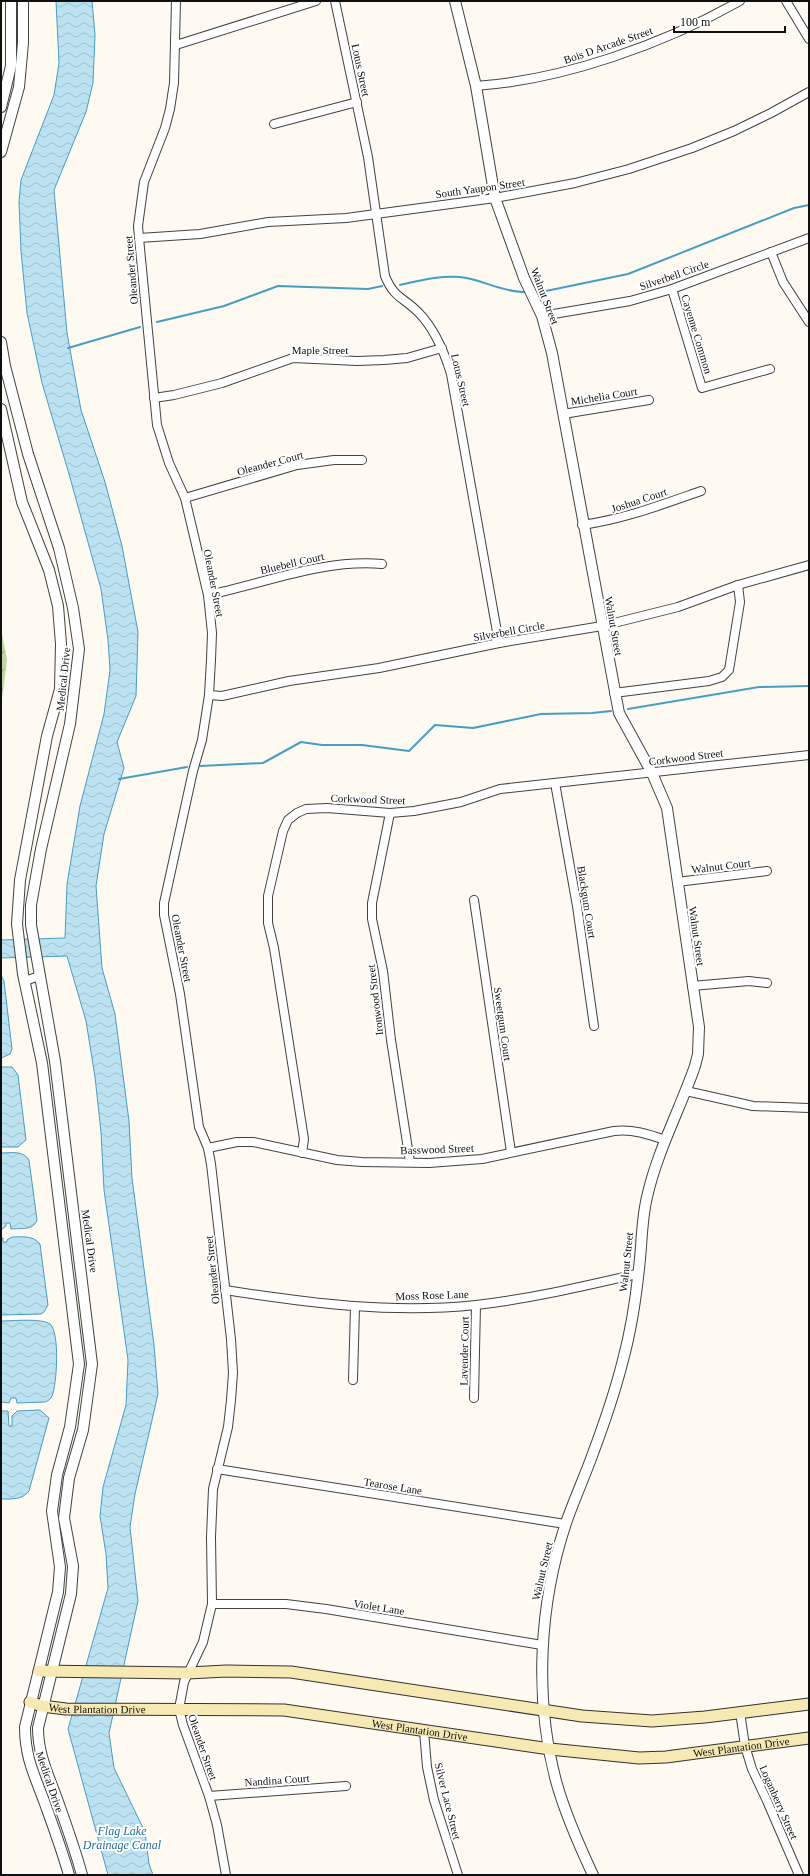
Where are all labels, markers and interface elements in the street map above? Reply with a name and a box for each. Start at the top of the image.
scale bar [674,8,785,34]
text: 100 m [680,15,711,29]
street label: Bois D Arcade Street [562,24,654,66]
street label: Lotus Street [350,43,372,97]
street label: South Yaupon Street [435,176,525,200]
street label: Oleander Street [122,235,140,305]
street label: Silverbell Circle [638,258,710,292]
street label: Walnut Street [529,266,561,326]
street label: Cayenne Common [679,293,715,376]
street label: Maple Street [292,344,348,356]
street label: Lotus Street [449,353,473,407]
street label: Michelia Court [570,385,638,407]
street label: Oleander Court [236,448,304,478]
street label: Joshua Court [610,485,668,515]
street label: Oleander Street [202,548,226,618]
street label: Bluebell Court [259,550,325,576]
street label: Walnut Street [603,595,625,657]
street label: Silverbell Circle [472,619,546,643]
street label: Medical Drive [54,647,72,711]
street label: Corkwood Street [648,746,724,768]
street label: Corkwood Street [330,792,406,806]
street label: Walnut Court [691,856,751,876]
street label: Blackgum Court [575,865,599,939]
street label: Walnut Street [687,906,707,966]
street label: Oleander Street [170,913,194,983]
street label: Ironwood Street [365,964,385,1036]
street label: Sweetgum Court [492,986,514,1062]
street label: Basswood Street [400,1142,474,1156]
street label: Medical Drive [80,1209,100,1274]
street label: Walnut Street [617,1232,635,1292]
street label: Oleander Street [202,1235,222,1305]
street label: Moss Rose Lane [395,1288,469,1302]
street label: Lavender Court [457,1316,471,1386]
street label: Tearose Lane [363,1475,423,1497]
street label: Walnut Street [529,1540,555,1602]
street label: Violet Lane [353,1597,406,1617]
street label: West Plantation Drive [48,1701,146,1715]
street label: Oleander Street [186,1713,220,1781]
street label: West Plantation Drive [371,1717,469,1743]
street label: West Plantation Drive [692,1735,790,1759]
street label: Medical Drive [34,1750,66,1814]
street label: Silver Lace Street [433,1761,463,1841]
street label: Loganberry Street [757,1763,801,1841]
street label: Nandina Court [244,1772,310,1788]
water label: Flag Lake Drainage Canal [82,1824,162,1852]

